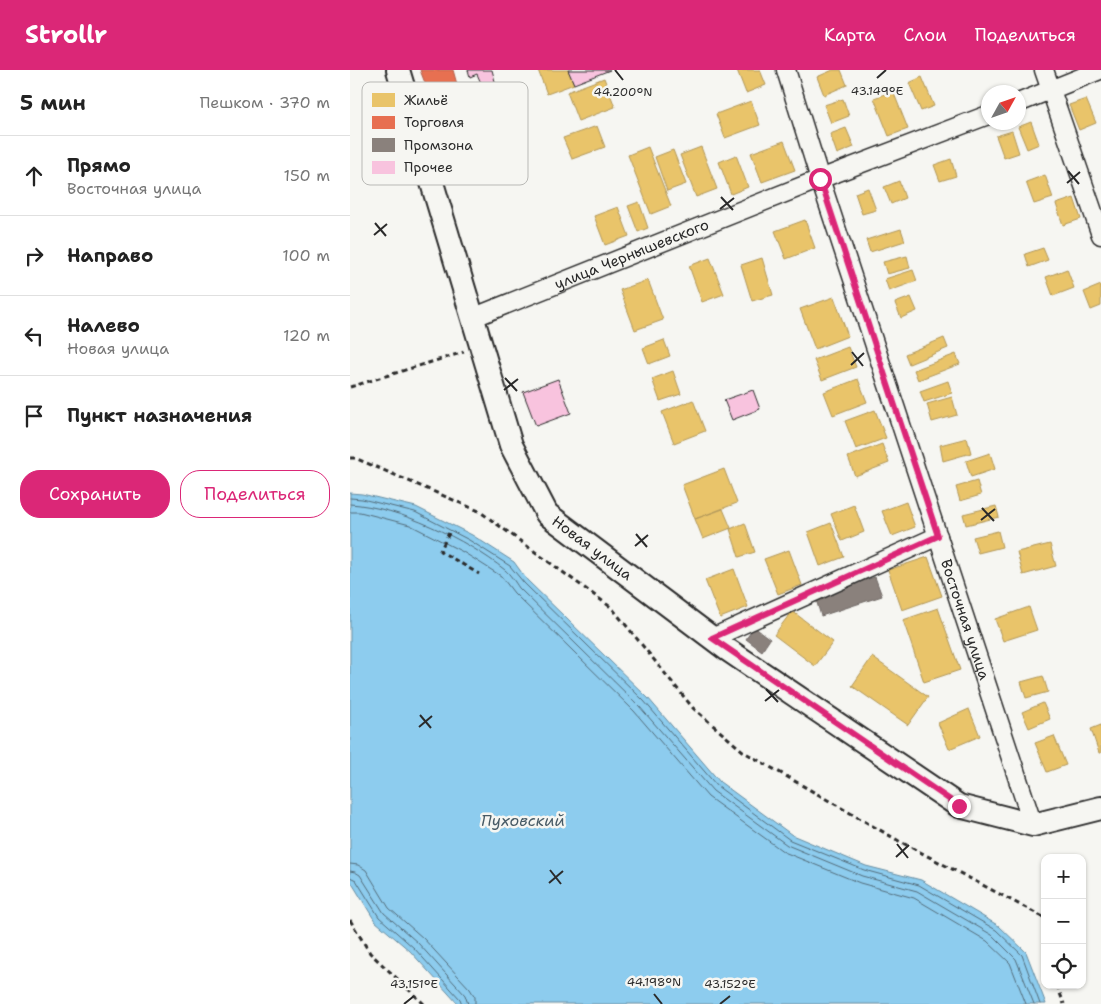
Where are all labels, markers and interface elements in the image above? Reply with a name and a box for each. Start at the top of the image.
text: Strollr [25,19,107,51]
text: Карта [824,23,875,47]
text: Слои [903,23,947,47]
text: Поделиться [975,23,1076,47]
legend [362,82,528,185]
text: 43.149°E [851,83,903,99]
text: 44.200°N [594,84,652,100]
north arrow [981,85,1026,130]
text: 5 мин [20,89,86,117]
text: Жильё [404,91,448,109]
text: Пешком · 370 m [200,92,330,113]
text: Торговля [404,113,464,131]
text: Промзона [404,136,473,154]
text: Прямо [67,153,131,178]
text: Прочее [404,158,453,176]
icon: ahead [20,162,48,190]
text: 150 m [283,165,330,186]
route start [809,168,832,191]
text: Восточная улица [67,178,201,199]
street label: улица Чернышевского [552,214,712,294]
icon: right [20,242,48,270]
text: Направо [67,243,153,268]
text: 100 m [282,245,330,266]
text: Налево [67,313,140,338]
icon: left [20,322,48,350]
text: 120 m [283,325,330,346]
text: Новая улица [67,338,169,359]
icon: arrive [20,402,48,430]
text: Пункт назначения [67,403,252,428]
button: Сохранить [20,470,170,518]
button: Поделиться [180,470,330,518]
street label: Новая улица [548,511,637,585]
street label: Восточная улица [936,556,995,683]
route end [948,795,971,818]
water label: Пуховский [481,810,565,831]
map controls [1041,854,1086,989]
button: + [1041,854,1086,899]
button: − [1041,899,1086,944]
button: locate [1041,944,1086,989]
text: 44.198°N [627,974,681,990]
text: 43.151°E [390,976,438,992]
text: 43.152°E [704,976,756,992]

